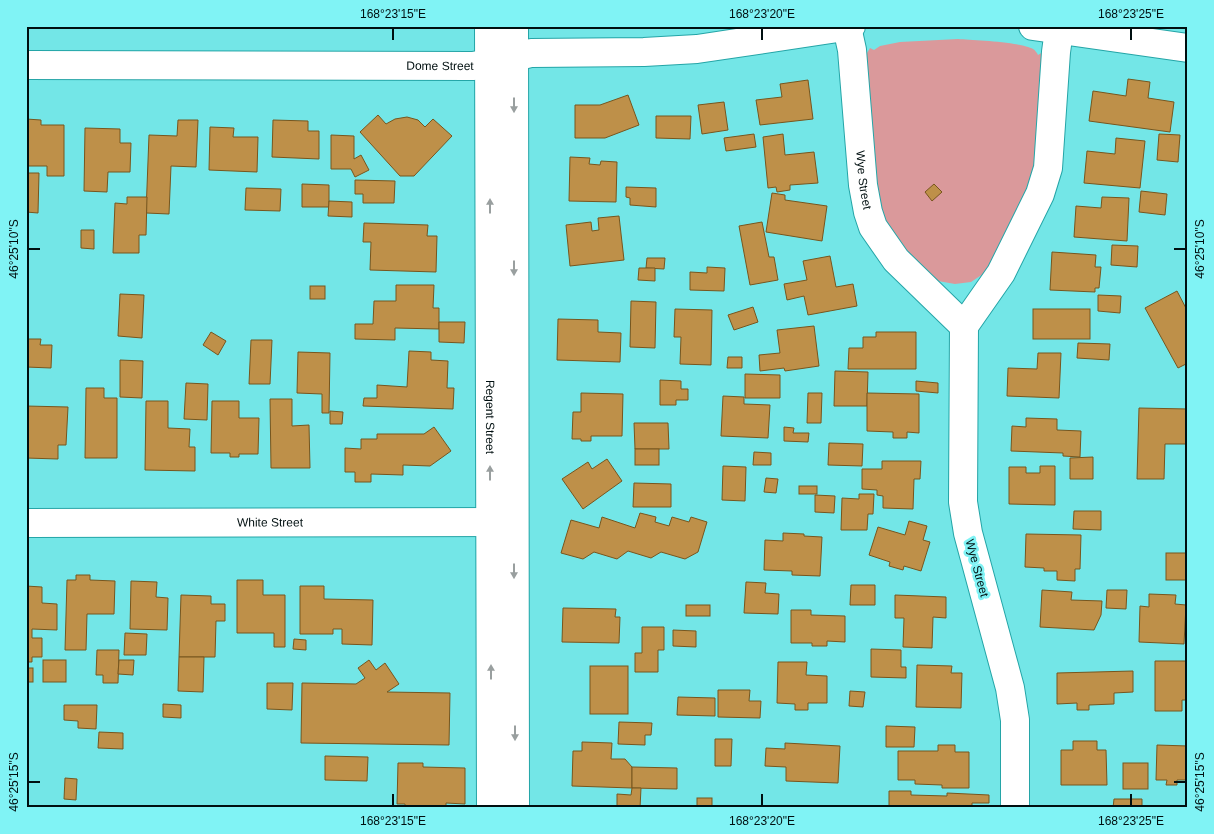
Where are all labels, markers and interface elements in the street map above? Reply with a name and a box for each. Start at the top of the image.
text: 168°23'15"E [360,7,426,21]
text: 168°23'20"E [729,7,795,21]
text: 168°23'25"E [1098,7,1164,21]
street label: Dome Street [406,59,474,73]
one-way arrow [510,98,518,114]
street label: Wye Street [853,150,874,211]
one-way arrow [486,198,494,214]
text: 46°25'10"S [7,219,21,279]
text: 46°25'10"S [1193,219,1207,279]
one-way arrow [510,260,518,276]
street label: Regent Street [483,380,497,455]
one-way arrow [486,465,494,481]
street label: White Street [237,515,304,530]
street label: Wye Street [963,538,992,599]
one-way arrow [510,563,518,579]
one-way arrow [487,663,495,679]
one-way arrow [511,726,519,742]
text: 46°25'15"S [7,752,21,812]
text: 46°25'15"S [1193,752,1207,812]
text: 168°23'15"E [360,814,426,828]
text: 168°23'20"E [729,814,795,828]
text: 168°23'25"E [1098,814,1164,828]

